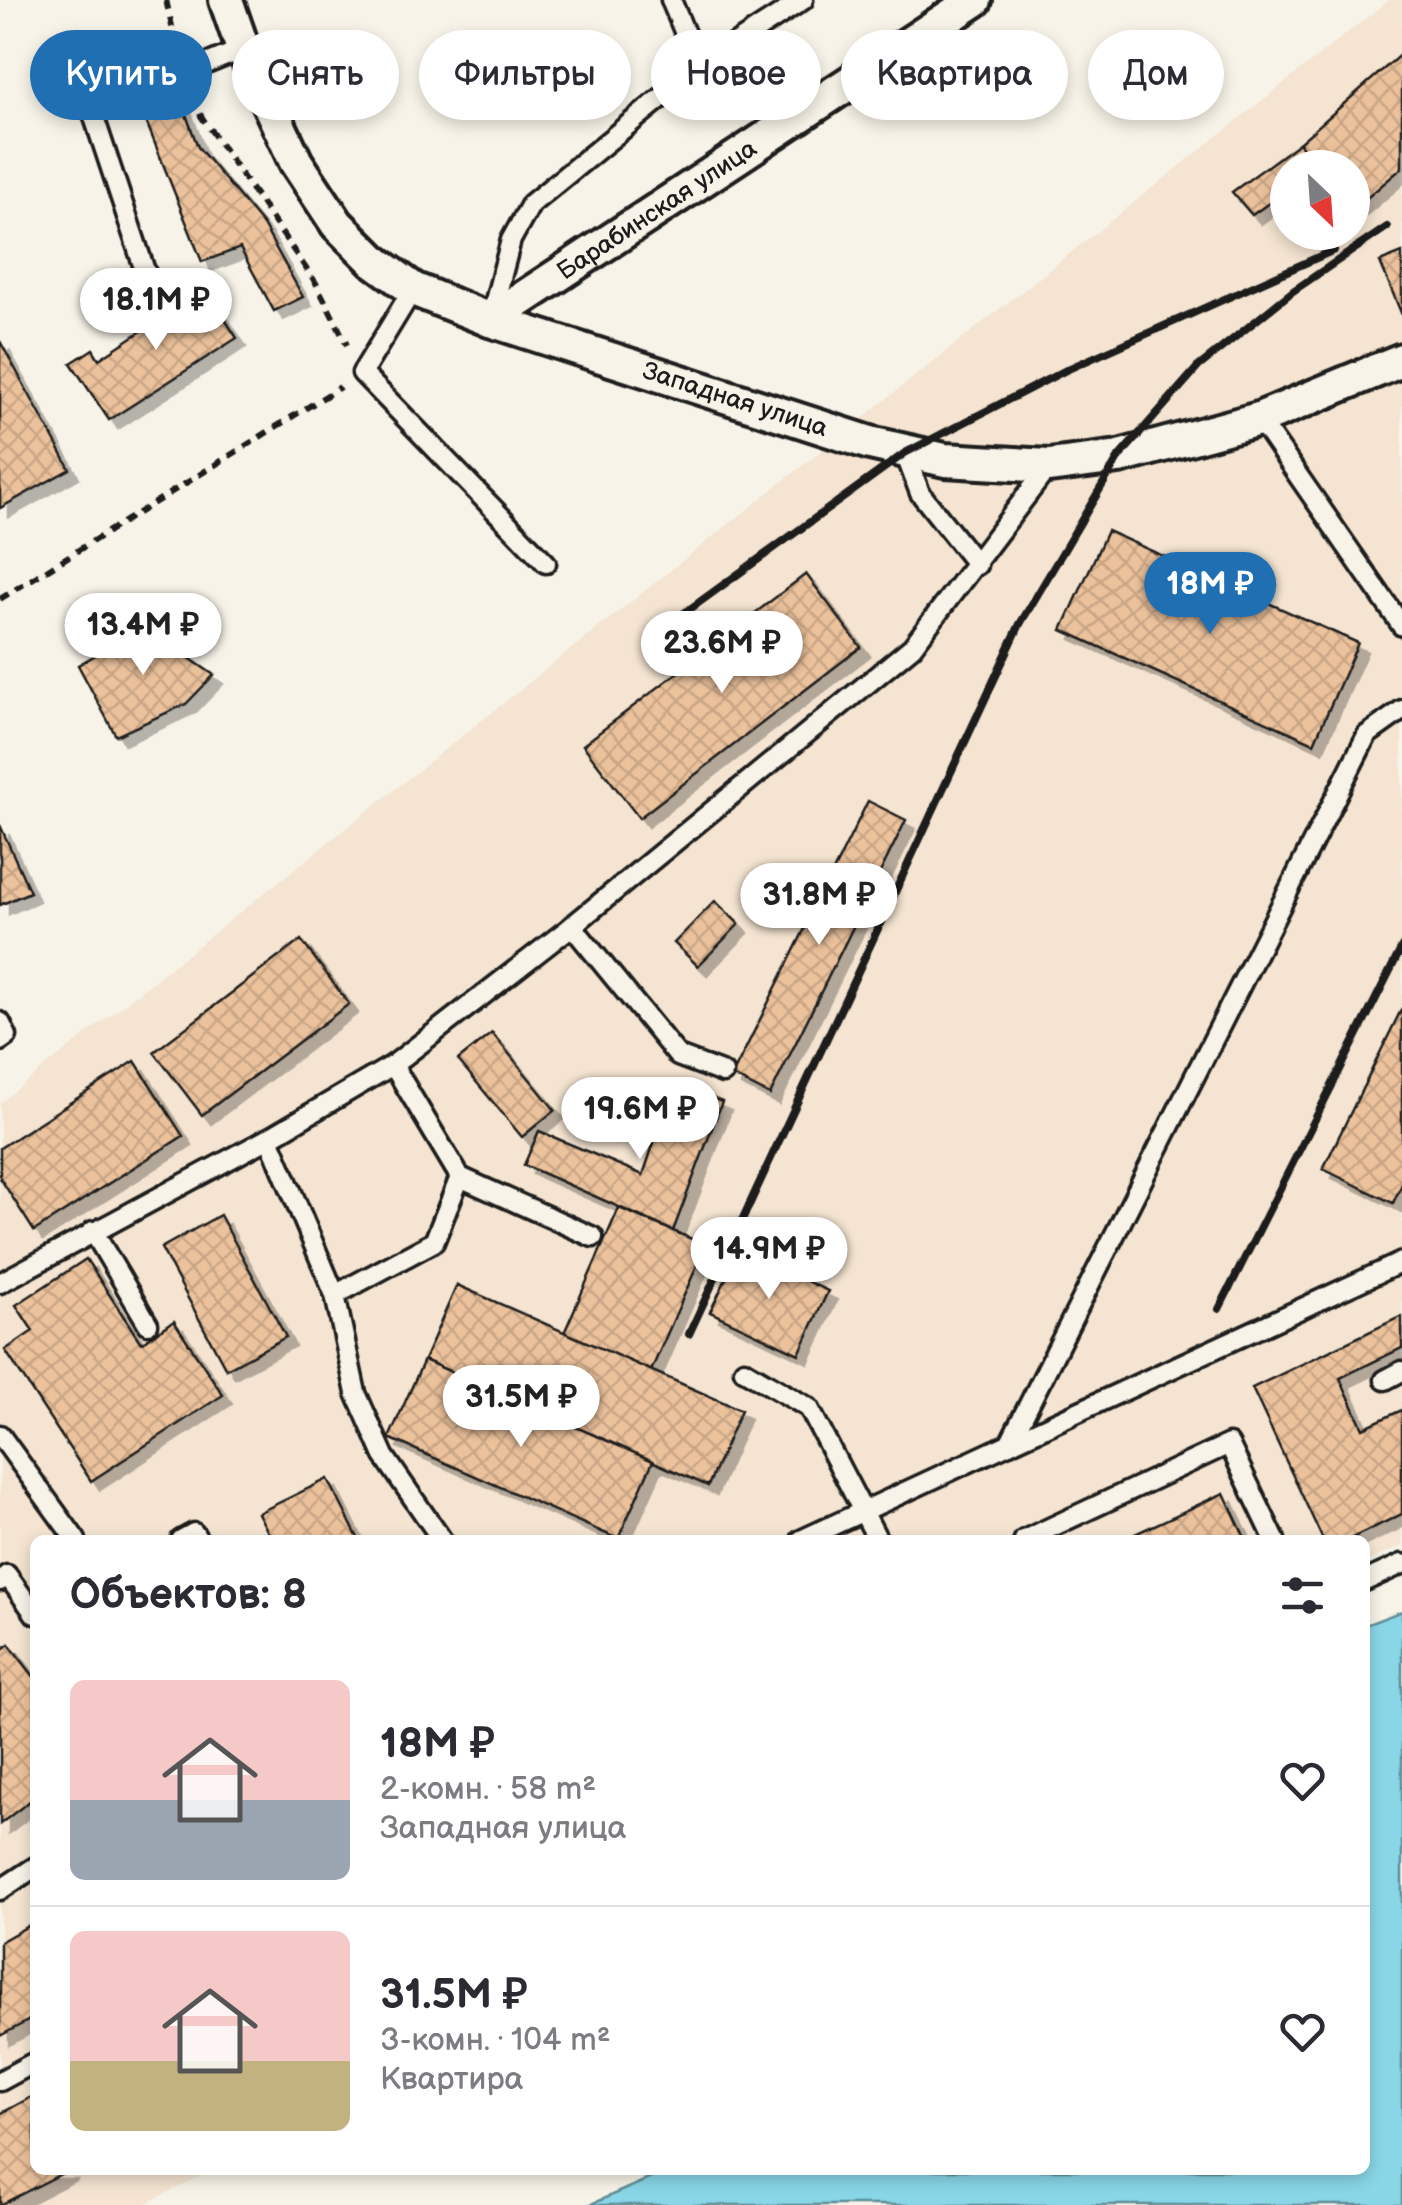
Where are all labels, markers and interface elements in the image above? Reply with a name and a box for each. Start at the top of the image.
chip: Купить [30,30,212,120]
chip: Снять [232,30,399,120]
chip: Фильтры [419,30,631,120]
chip: Новое [651,30,821,120]
chip: Квартира [841,30,1068,120]
chip: Дом [1088,30,1224,120]
street label: Барабинская улица [551,133,763,287]
north arrow [1270,150,1370,250]
map controls [1270,150,1370,250]
pin: 18.1M ₽ [64,268,248,353]
text: 18.1M ₽ [102,281,210,320]
street label: Западная улица [639,355,832,444]
pin: 18M ₽ [1140,552,1280,637]
text: 18M ₽ [1166,565,1254,604]
pin: 13.4M ₽ [51,593,235,678]
text: 13.4M ₽ [87,606,199,645]
pin: 23.6M ₽ [630,611,814,696]
text: 23.6M ₽ [663,624,781,663]
pin: 31.8M ₽ [727,863,911,948]
text: 31.8M ₽ [762,876,876,915]
pin: 19.6M ₽ [548,1077,732,1162]
text: 19.6M ₽ [583,1090,697,1129]
pin: 14.9M ₽ [677,1217,861,1302]
text: 14.9M ₽ [713,1230,825,1269]
pin: 31.5M ₽ [429,1365,613,1450]
text: 31.5M ₽ [465,1378,577,1417]
icon: filters [1275,1568,1330,1623]
text: Объектов: 8 [70,1570,307,1621]
text: 18M ₽ [380,1719,495,1770]
icon: home [150,1720,270,1840]
icon: heart [1275,1753,1330,1808]
text: 2-комн. · 58 m² [380,1770,596,1809]
text: Западная улица [380,1809,627,1848]
text: 31.5M ₽ [380,1970,528,2021]
icon: home [150,1971,270,2091]
icon: heart [1275,2004,1330,2059]
text: 3-комн. · 104 m² [380,2021,611,2060]
text: Квартира [380,2060,523,2099]

